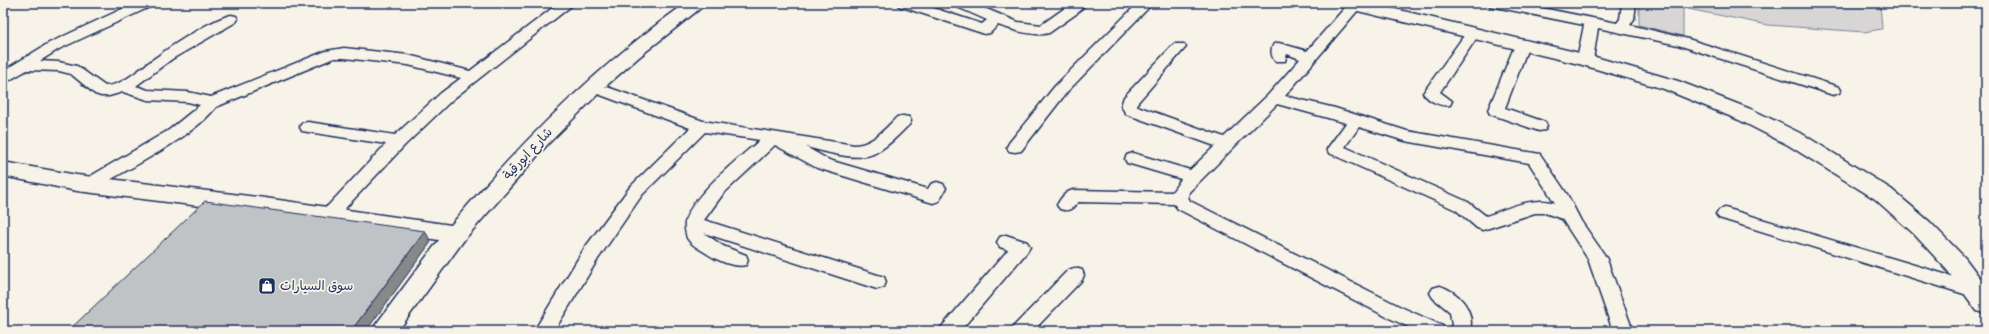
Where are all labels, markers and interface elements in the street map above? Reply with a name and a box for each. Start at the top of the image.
street label: شارع ابورقية [499,124,557,184]
shop icon: سوق السيارات [257,276,277,296]
place label: سوق السيارات [280,277,353,296]

